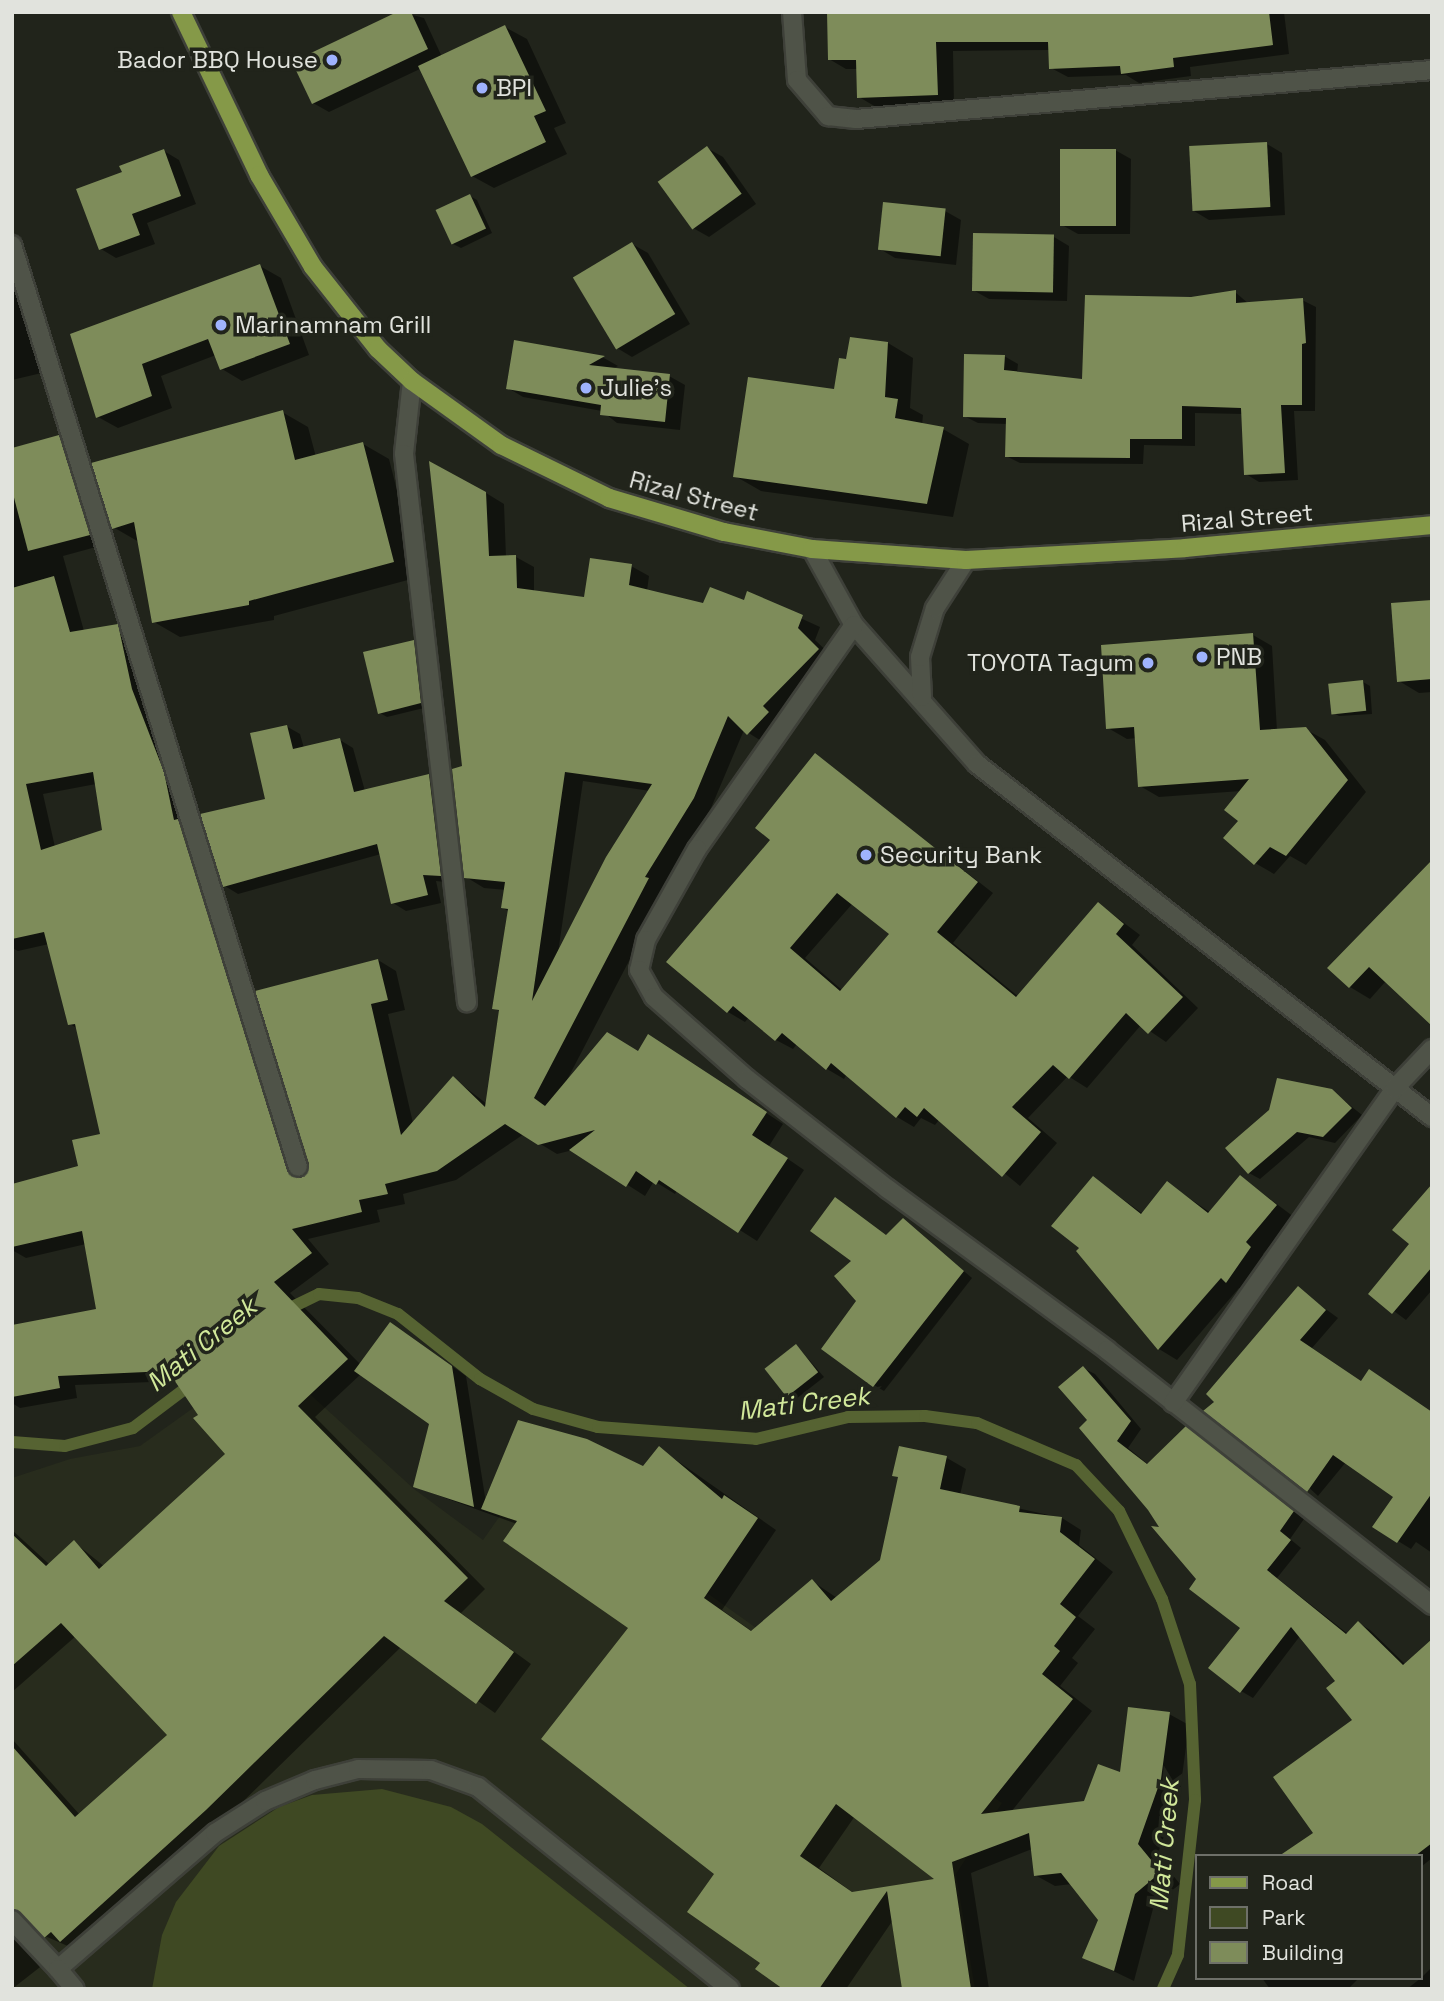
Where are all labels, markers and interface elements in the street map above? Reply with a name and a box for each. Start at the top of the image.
place label: Bador BBQ House [117,46,318,74]
marker: Bador BBQ House [324,52,340,68]
place label: BPI [496,74,532,102]
marker: BPI [474,80,490,96]
place label: Marinamnam Grill [235,311,431,339]
marker: Marinamnam Grill [213,317,229,333]
place label: Julie's [600,374,672,402]
marker: Julie's [578,380,594,396]
street label: Rizal Street [626,465,762,527]
street label: Rizal Street [1180,498,1314,538]
place label: PNB [1216,643,1262,671]
place label: TOYOTA Tagum [966,649,1134,677]
marker: PNB [1194,649,1210,665]
marker: TOYOTA Tagum [1140,655,1156,671]
place label: Security Bank [880,841,1042,869]
marker: Security Bank [858,847,874,863]
water label: Mati Creek [141,1291,263,1399]
water label: Mati Creek [736,1380,872,1428]
water label: Mati Creek [1144,1778,1186,1912]
legend [1196,1854,1423,1980]
text: Road [1262,1869,1314,1896]
text: Park [1262,1904,1306,1931]
text: Building [1262,1939,1344,1966]

